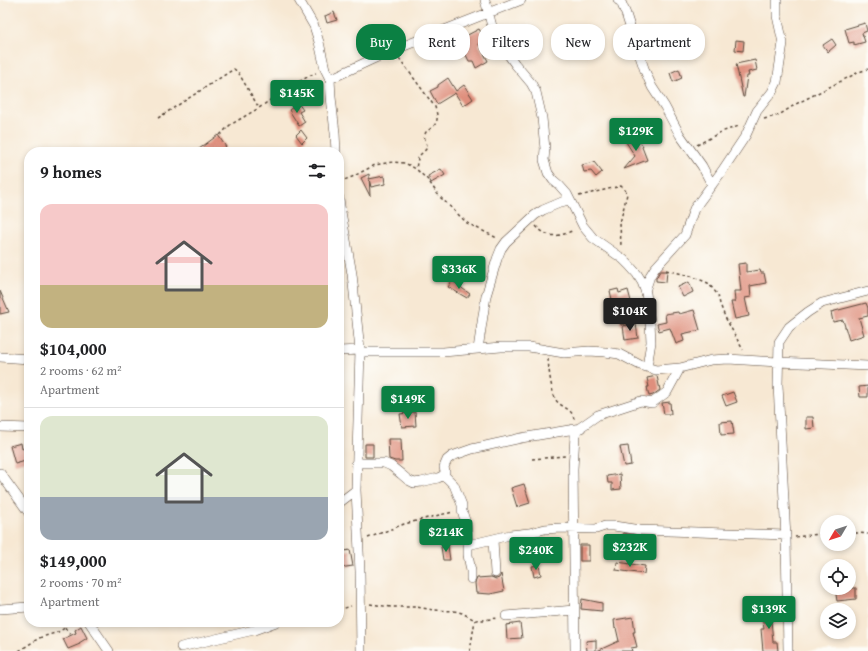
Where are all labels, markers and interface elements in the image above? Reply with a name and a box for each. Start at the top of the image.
chip: Buy [356,24,406,60]
chip: Rent [414,24,470,60]
chip: Filters [478,24,543,60]
chip: New [551,24,605,60]
chip: Apartment [613,24,705,60]
pin: $145K [269,80,325,114]
text: $145K [279,83,315,102]
pin: $129K [608,118,664,152]
text: $129K [618,121,654,140]
text: 9 homes [40,159,102,184]
icon: filters [306,160,328,182]
icon: home [148,230,220,302]
pin: $336K [431,256,487,290]
text: $336K [441,259,477,278]
pin: $104K [602,298,658,332]
text: $104K [612,301,648,320]
text: $104,000 [40,336,106,361]
text: 2 rooms · 62 m² [40,361,122,380]
text: Apartment [40,380,100,399]
pin: $149K [380,386,436,420]
text: $149K [390,389,426,408]
icon: home [148,442,220,514]
north arrow [820,515,856,551]
map controls [820,515,856,639]
pin: $214K [418,519,474,553]
text: $214K [428,522,464,541]
pin: $232K [602,534,658,568]
pin: $240K [508,537,564,571]
text: $232K [612,537,648,556]
text: $240K [518,540,554,559]
text: $149,000 [40,548,106,573]
button: locate [820,559,856,595]
text: 2 rooms · 70 m² [40,573,122,592]
text: Apartment [40,592,100,611]
pin: $139K [741,596,797,630]
text: $139K [751,599,787,618]
button: layers [820,603,856,639]

